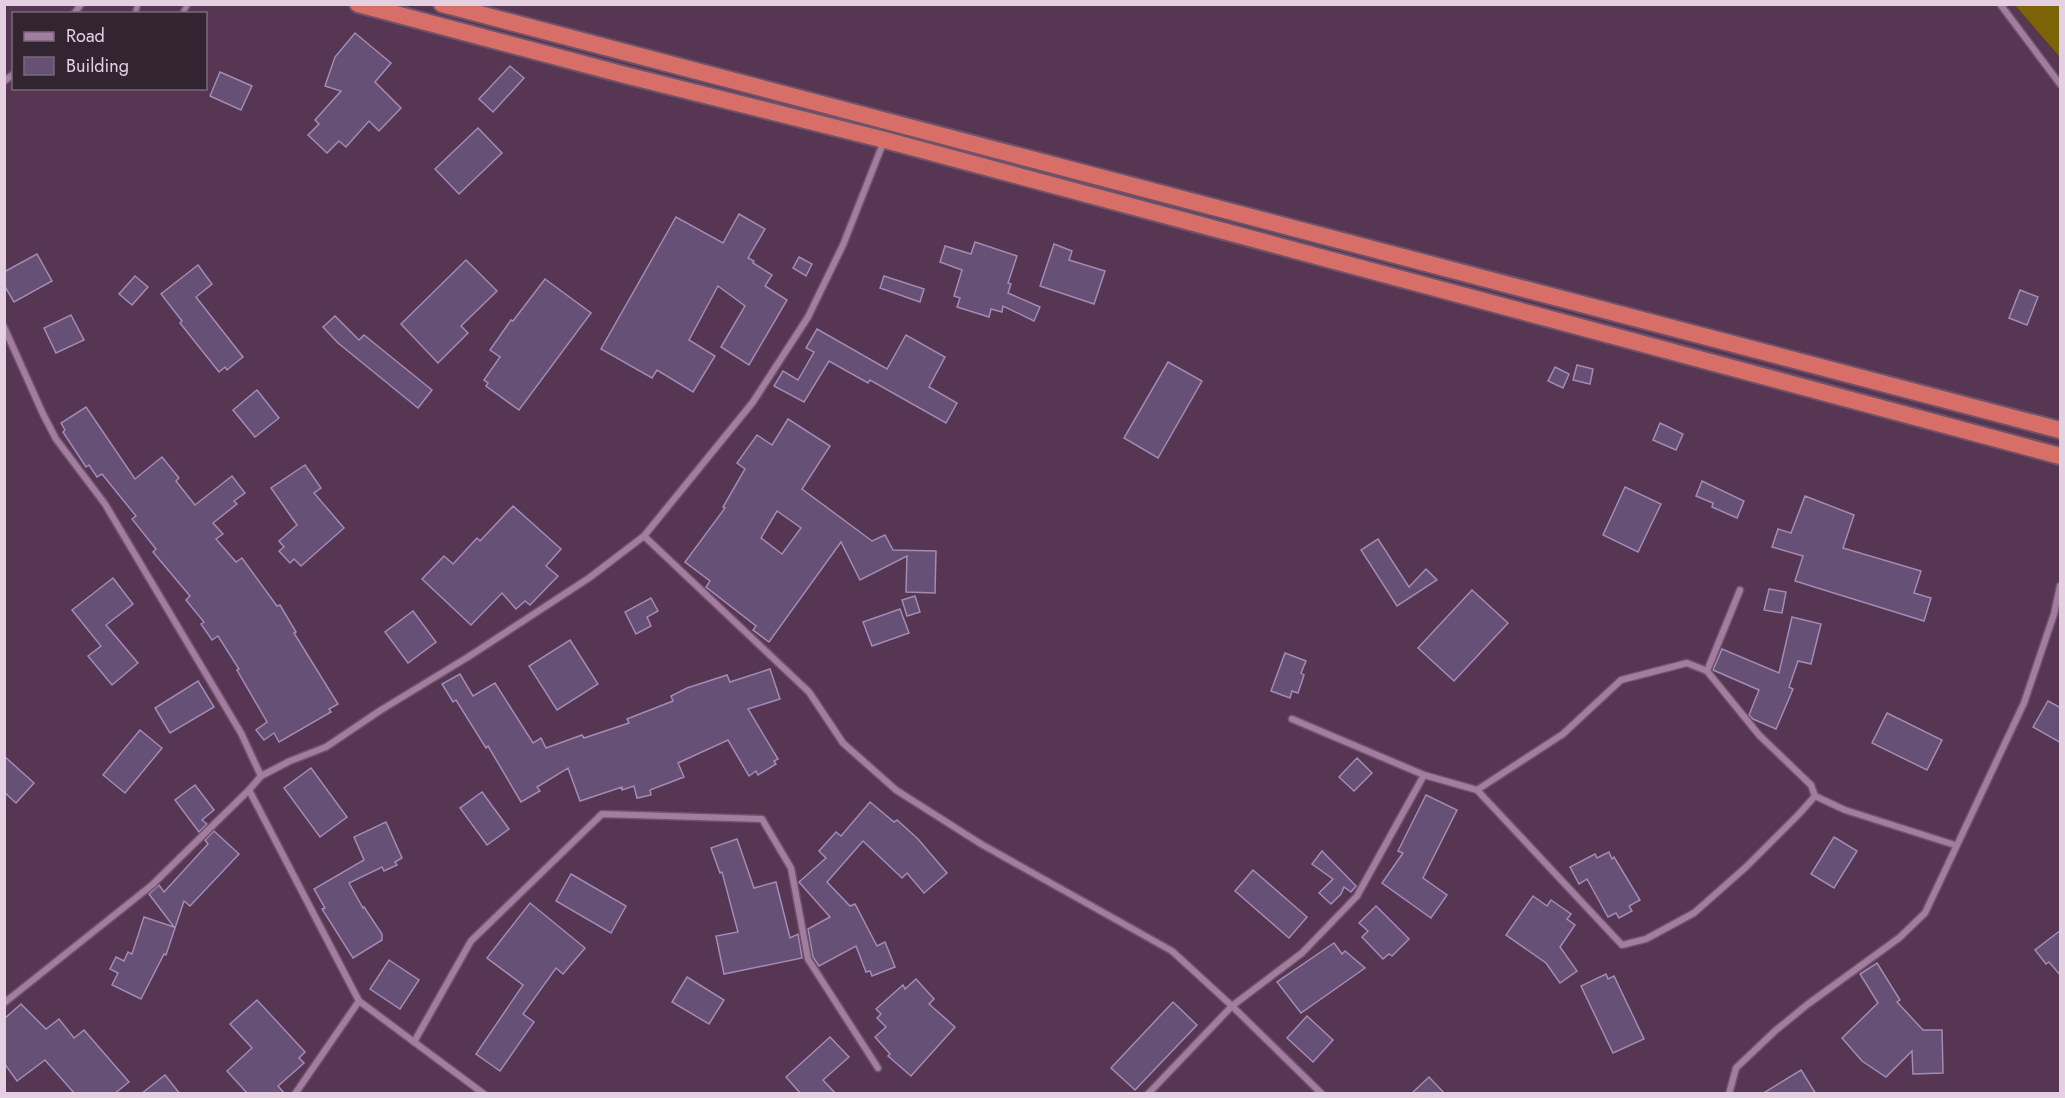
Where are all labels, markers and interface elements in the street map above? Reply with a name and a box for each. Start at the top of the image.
legend [12,12,207,90]
text: Road [66,23,105,49]
text: Building [66,53,129,79]

